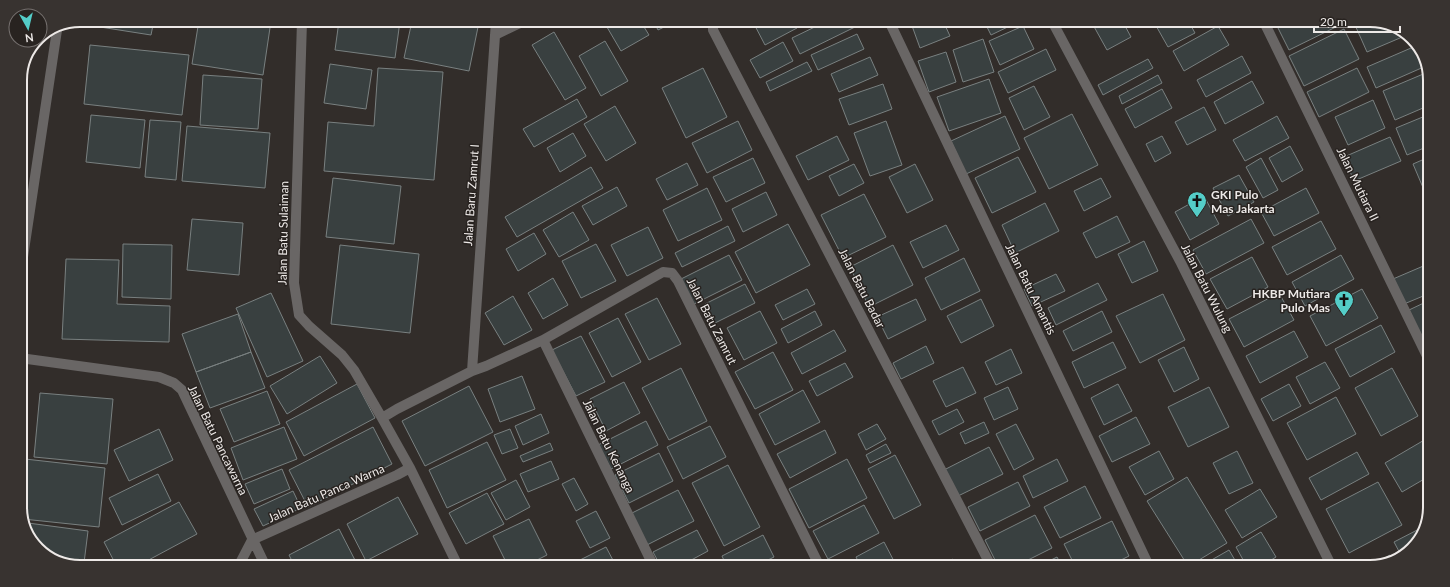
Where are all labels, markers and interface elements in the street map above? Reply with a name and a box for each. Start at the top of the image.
north arrow [8,8,48,48]
scale bar [1314,8,1400,34]
text: 20 m [1320,14,1347,29]
text: N [24,31,35,45]
street label: Jalan Baru Zamrut I [460,144,482,246]
street label: Jalan Mutiara II [1334,145,1382,223]
street label: Jalan Batu Sulaiman [275,181,291,285]
place label: GKI Pulo Mas Jakarta [1211,187,1275,216]
church icon: GKI Pulo Mas Jakarta [1186,190,1208,218]
street label: Jalan Batu Amantis [1002,241,1060,337]
street label: Jalan Batu Wulung [1178,241,1236,335]
street label: Jalan Batu Badar [835,246,889,331]
street label: Jalan Batu Zamrut [684,275,741,367]
place label: HKBP Mutiara Pulo Mas [1252,286,1330,315]
church icon: HKBP Mutiara Pulo Mas [1333,289,1355,317]
street label: Jalan Batu Pancawarna [185,382,251,498]
street label: Jalan Batu Kenanga [580,397,638,495]
street label: Jalan Batu Panca Warna [265,461,387,525]

